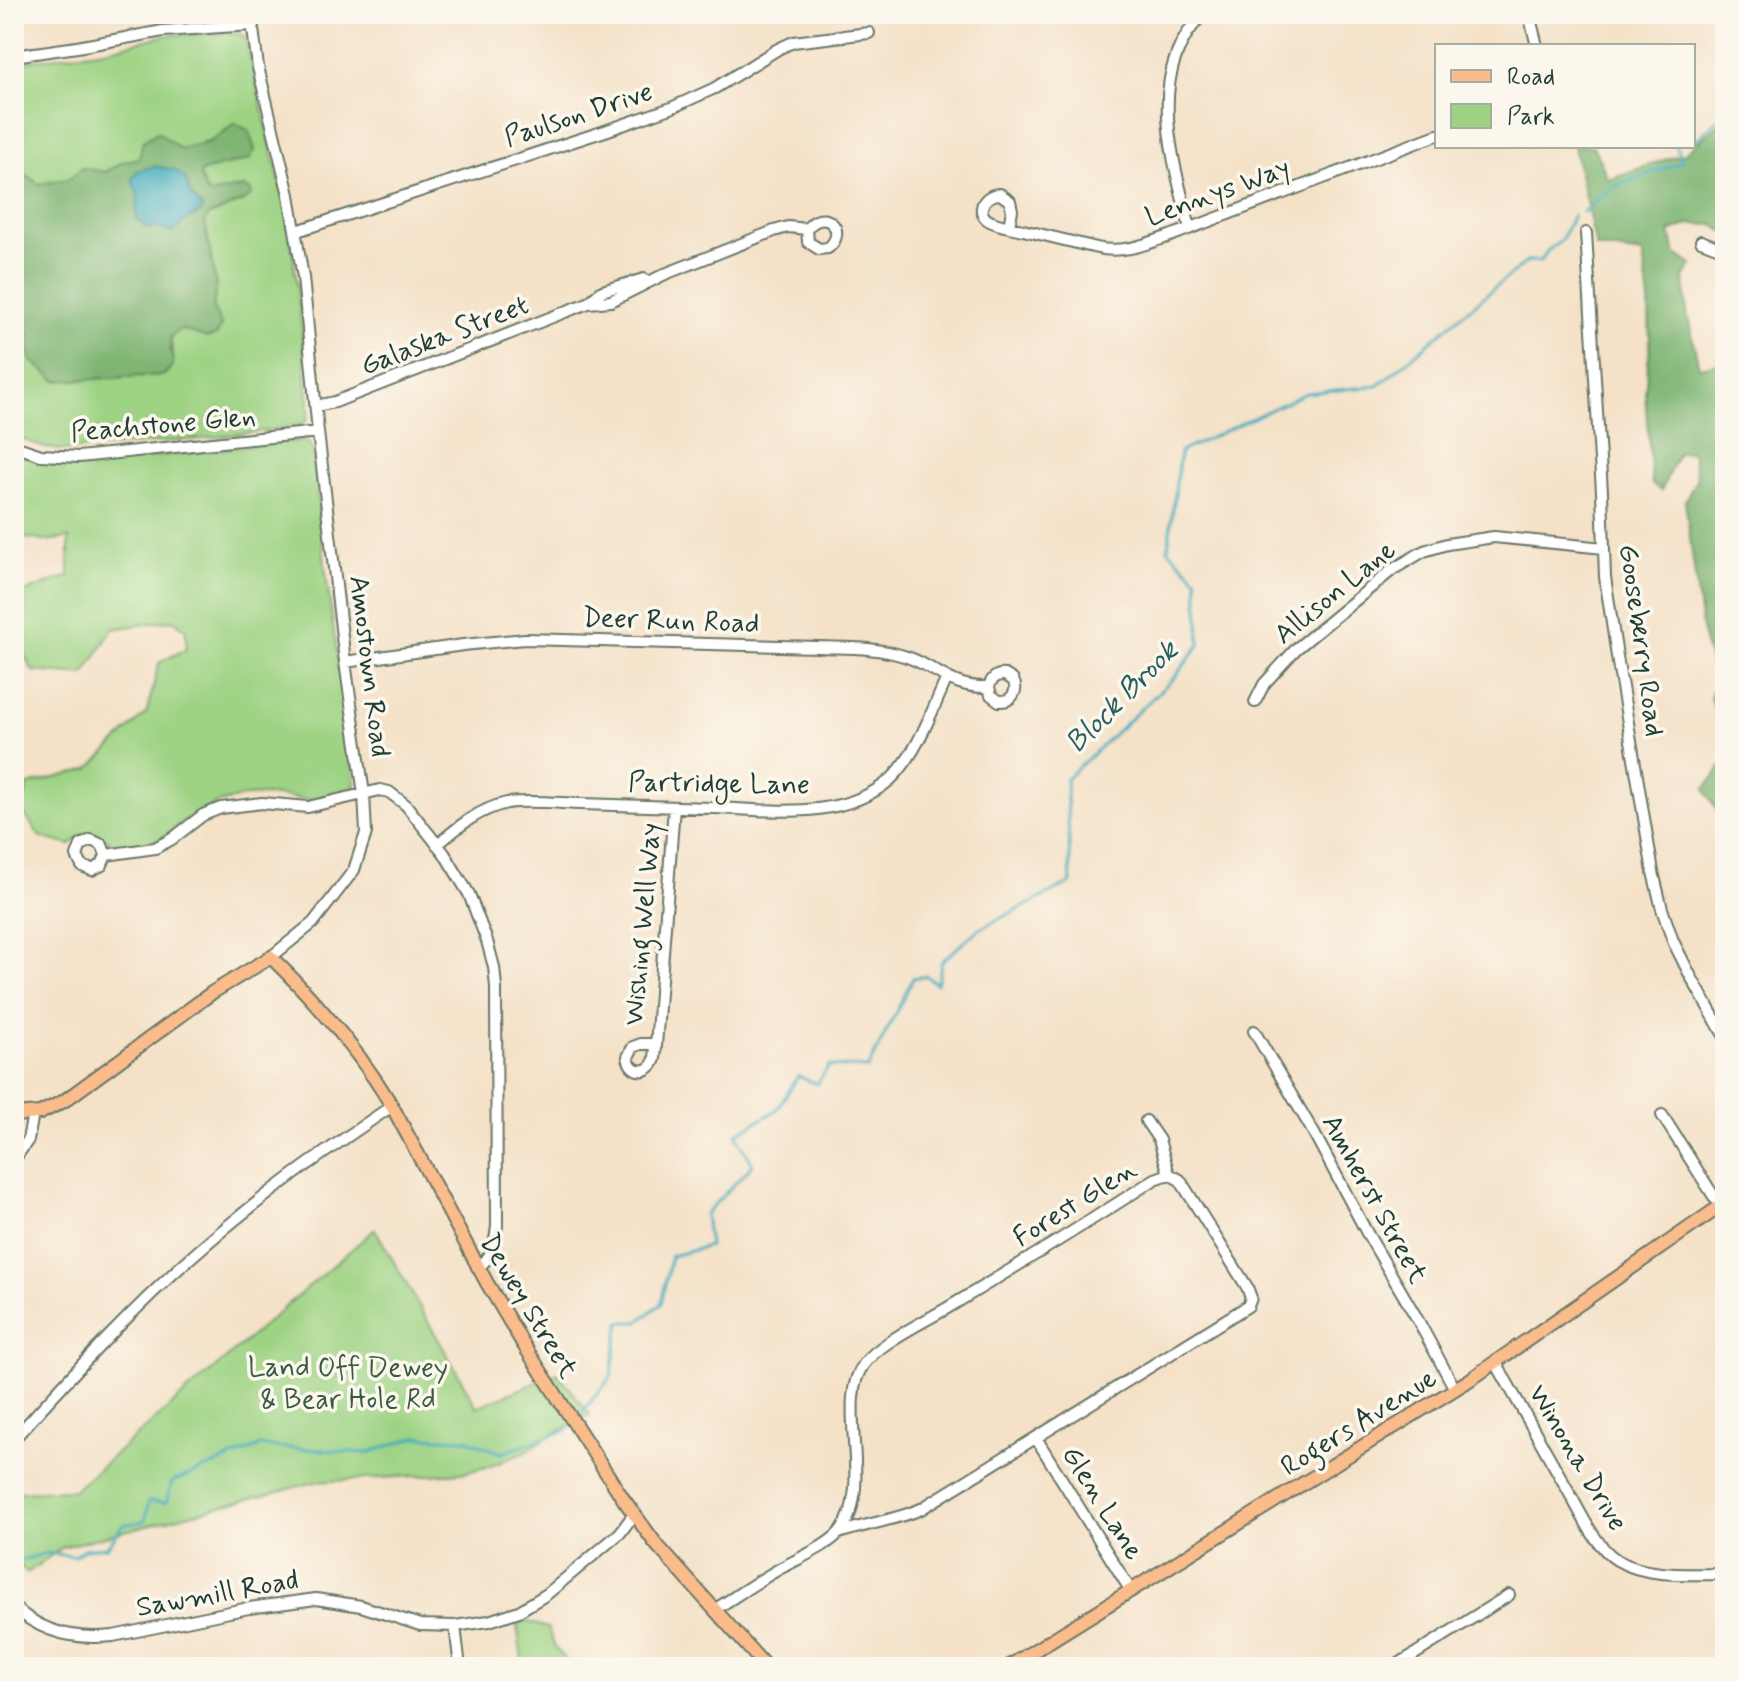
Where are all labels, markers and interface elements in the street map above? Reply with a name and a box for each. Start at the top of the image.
legend [1435,44,1695,148]
text: Road [1507,62,1555,93]
street label: Paulson Drive [500,74,658,157]
text: Park [1507,102,1555,133]
street label: Lennys Way [1140,150,1295,237]
street label: Galaska Street [356,287,534,385]
street label: Peachstone Glen [69,399,257,452]
street label: Allison Lane [1267,532,1404,653]
street label: Gooseberry Road [1609,542,1672,739]
street label: Amostown Road [339,573,398,759]
street label: Deer Run Road [582,600,760,643]
water label: Block Brook [1057,631,1188,762]
street label: Partridge Lane [628,764,810,807]
street label: Wishing Well Way [616,821,674,1028]
street label: Amherst Street [1312,1108,1436,1291]
street label: Forest Glen [1007,1152,1144,1257]
street label: Dewey Street [470,1227,586,1386]
park label: Land Off Dewey & Bear Hole Rd [248,1350,448,1419]
street label: Rogers Avenue [1274,1360,1446,1488]
street label: Winona Drive [1518,1378,1635,1539]
street label: Glen Lane [1052,1439,1152,1568]
street label: Sawmill Road [133,1562,301,1627]

